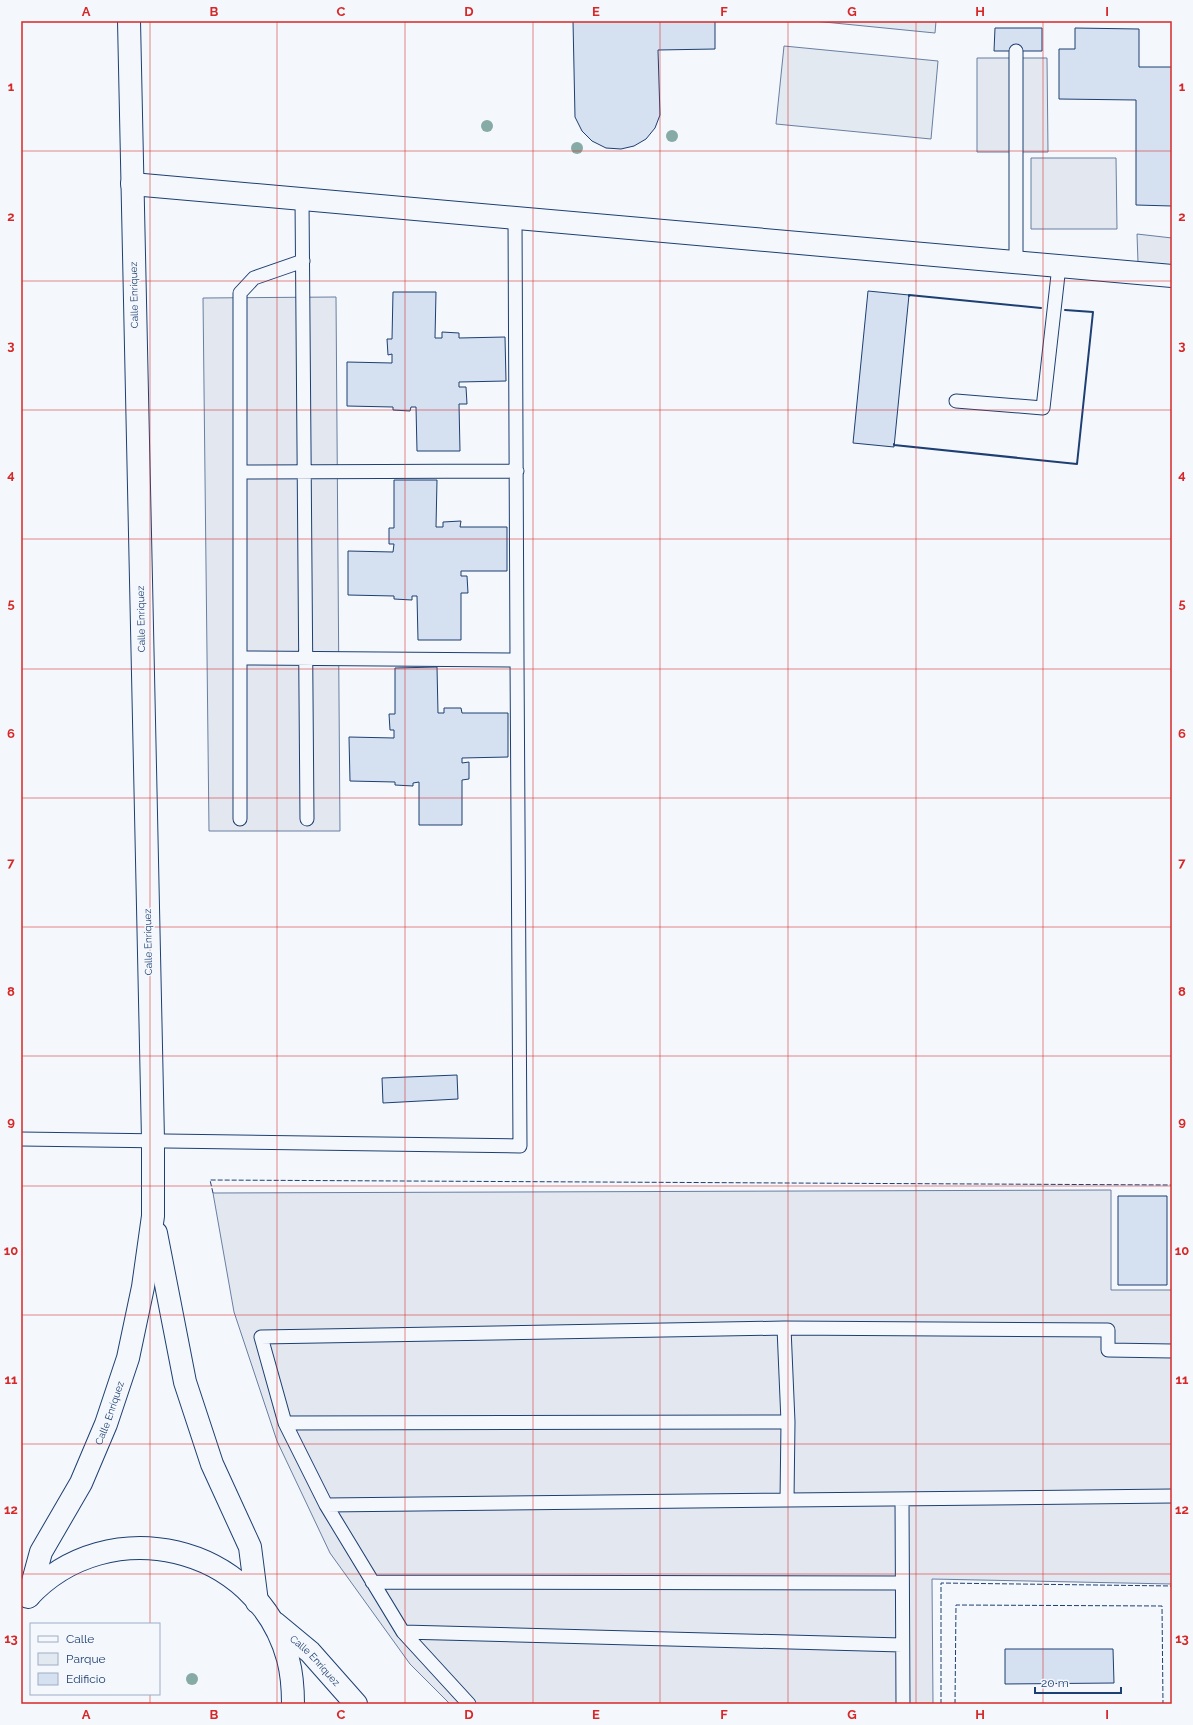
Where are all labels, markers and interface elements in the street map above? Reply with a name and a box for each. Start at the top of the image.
text: A [82,4,91,19]
text: B [210,4,219,19]
text: C [337,4,346,19]
text: D [464,4,474,19]
text: E [592,4,600,19]
text: F [720,4,728,19]
text: G [847,4,857,19]
text: H [975,4,985,19]
text: I [1105,4,1109,19]
text: 1 [8,79,15,94]
text: 1 [1179,79,1186,94]
text: 2 [7,209,15,224]
text: 2 [1178,209,1186,224]
street label: Calle Enríquez [128,262,140,328]
text: 3 [7,338,15,353]
text: 3 [1178,338,1186,353]
text: 4 [7,467,15,482]
text: 4 [1178,467,1186,482]
street label: Calle Enríquez [135,586,147,652]
text: 5 [7,596,15,611]
text: 5 [1178,596,1186,611]
text: 6 [7,726,15,741]
text: 6 [1178,726,1186,741]
text: 7 [7,855,15,870]
text: 7 [1178,855,1186,870]
street label: Calle Enríquez [142,909,154,975]
text: 8 [7,984,15,999]
text: 8 [1178,984,1186,999]
text: 9 [7,1114,15,1129]
text: 9 [1178,1114,1186,1129]
text: 10 [4,1243,18,1258]
text: 10 [1175,1243,1189,1258]
text: 11 [5,1372,18,1387]
text: 11 [1176,1372,1189,1387]
street label: Calle Enríquez [92,1380,125,1446]
text: 12 [4,1502,18,1517]
text: 12 [1175,1502,1189,1517]
legend [30,1623,160,1695]
text: 13 [4,1631,18,1646]
text: 13 [1175,1631,1189,1646]
text: Calle [66,1632,94,1646]
street label: Calle Enríquez [288,1633,343,1688]
text: Parque [66,1652,106,1666]
scale bar [1035,1669,1121,1695]
text: Edificio [66,1672,106,1686]
text: 20 m [1041,1676,1069,1690]
text: A [82,1707,91,1722]
text: B [210,1707,219,1722]
text: C [337,1707,346,1722]
text: D [464,1707,474,1722]
text: E [592,1707,600,1722]
text: F [720,1707,728,1722]
text: G [847,1707,857,1722]
text: H [975,1707,985,1722]
text: I [1105,1707,1109,1722]

